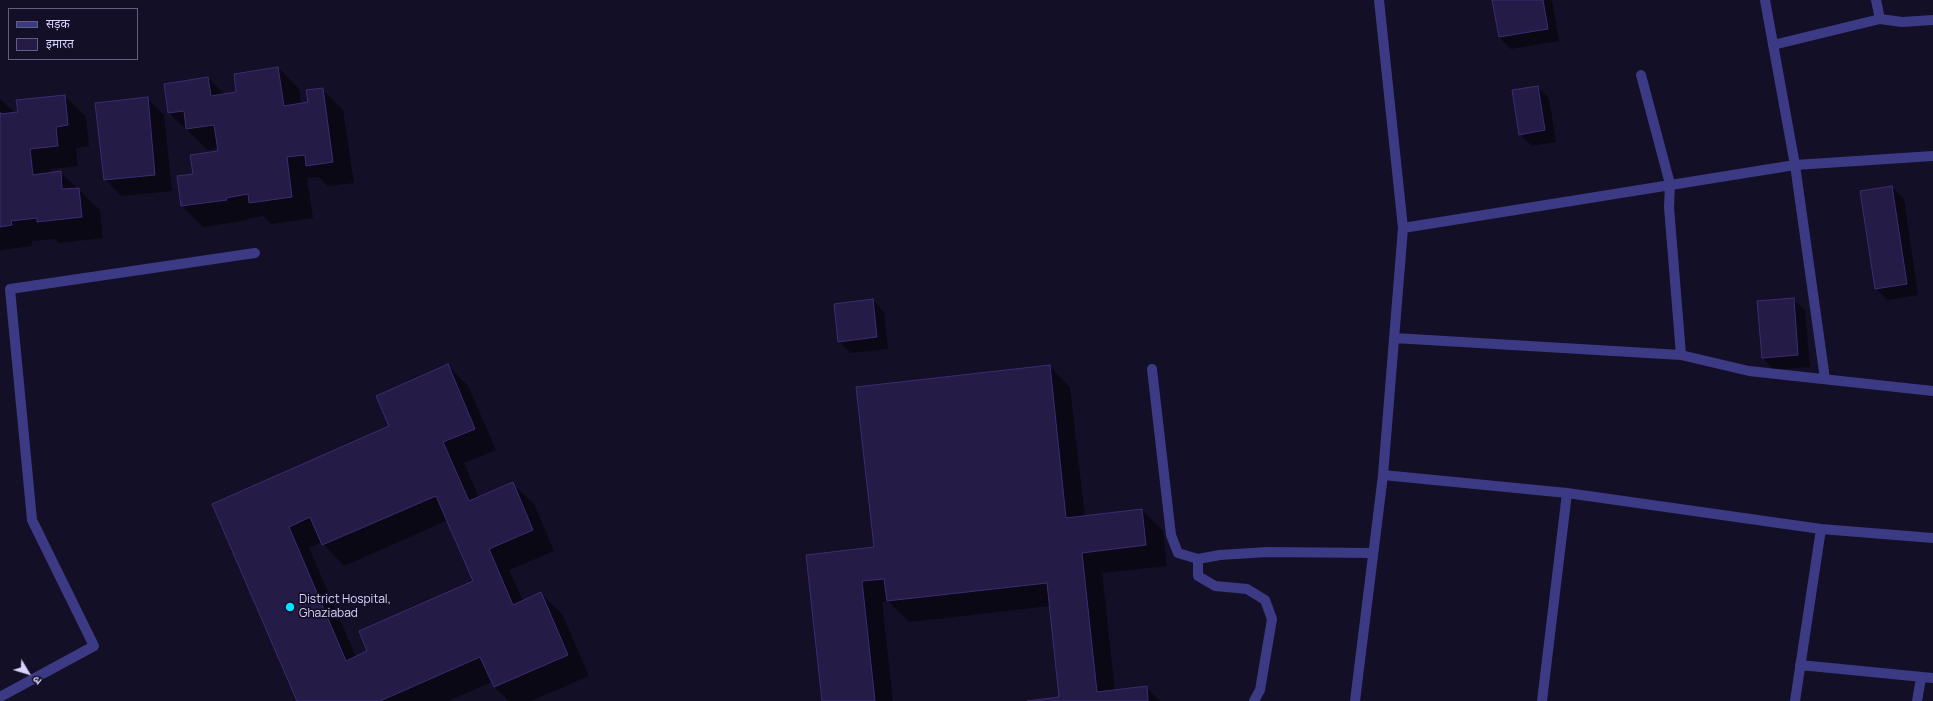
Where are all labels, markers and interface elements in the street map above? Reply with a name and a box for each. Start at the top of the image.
legend [8,8,138,60]
text: सड़क [46,15,70,32]
text: इमारत [46,35,74,52]
place label: District Hospital, Ghaziabad [299,593,391,621]
marker: District Hospital, Ghaziabad [284,601,296,613]
north arrow [8,653,48,693]
text: उ [30,674,46,688]

